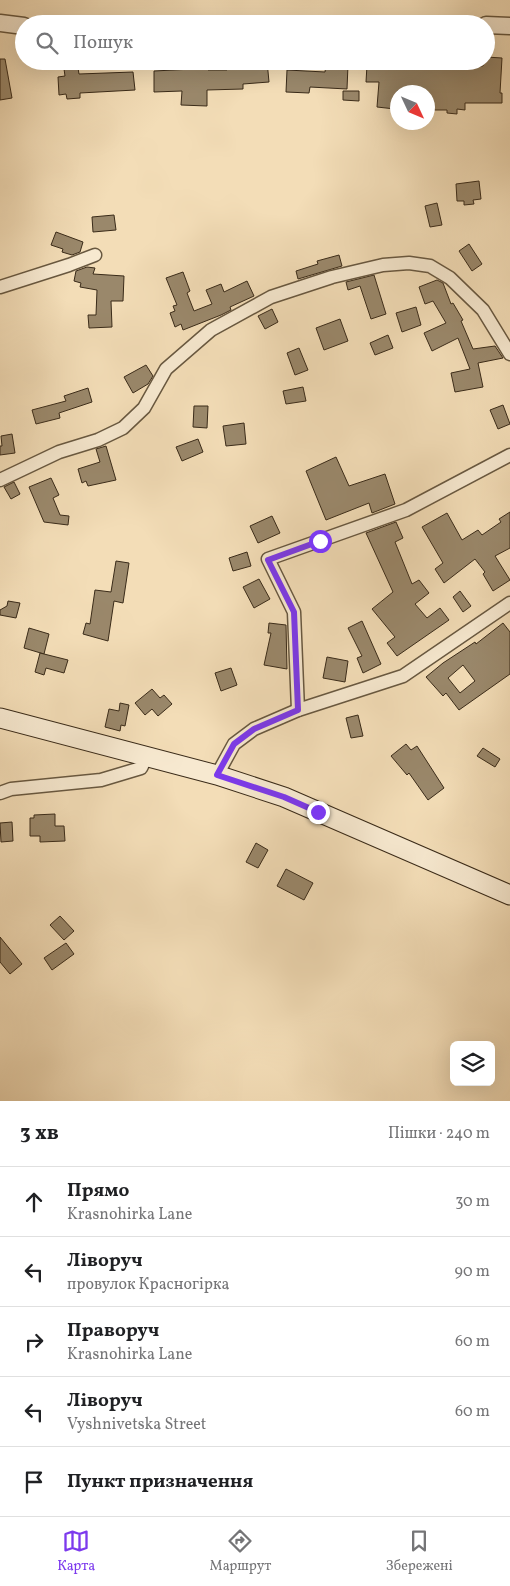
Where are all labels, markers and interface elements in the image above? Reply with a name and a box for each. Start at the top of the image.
search box [15,15,495,70]
icon: search [33,29,61,57]
text: Пошук [73,30,133,56]
north arrow [390,85,435,130]
route start [309,530,332,553]
route end [307,801,330,824]
map controls [450,1041,495,1086]
button: layers [450,1041,495,1086]
text: 3 хв [20,1119,59,1148]
text: Пішки · 240 m [388,1123,490,1145]
text: Прямо [67,1178,129,1204]
icon: ahead [20,1188,48,1216]
text: 30 m [455,1191,490,1213]
text: Krasnohirka Lane [67,1204,192,1226]
text: Ліворуч [67,1248,142,1274]
icon: left [20,1258,48,1286]
text: 90 m [454,1261,490,1283]
text: провулок Красногірка [67,1274,229,1296]
text: Праворуч [67,1318,159,1344]
icon: right [20,1328,48,1356]
text: 60 m [455,1331,490,1353]
text: Krasnohirka Lane [67,1344,192,1366]
text: Ліворуч [67,1388,142,1414]
icon: left [20,1398,48,1426]
text: 60 m [455,1401,490,1423]
text: Vyshnivetska Street [67,1414,206,1436]
icon: arrive [20,1468,48,1496]
text: Пункт призначення [67,1469,253,1495]
tab: Карта [57,1527,95,1576]
tab: Маршрут [210,1527,271,1576]
tab: Збережені [386,1527,453,1576]

